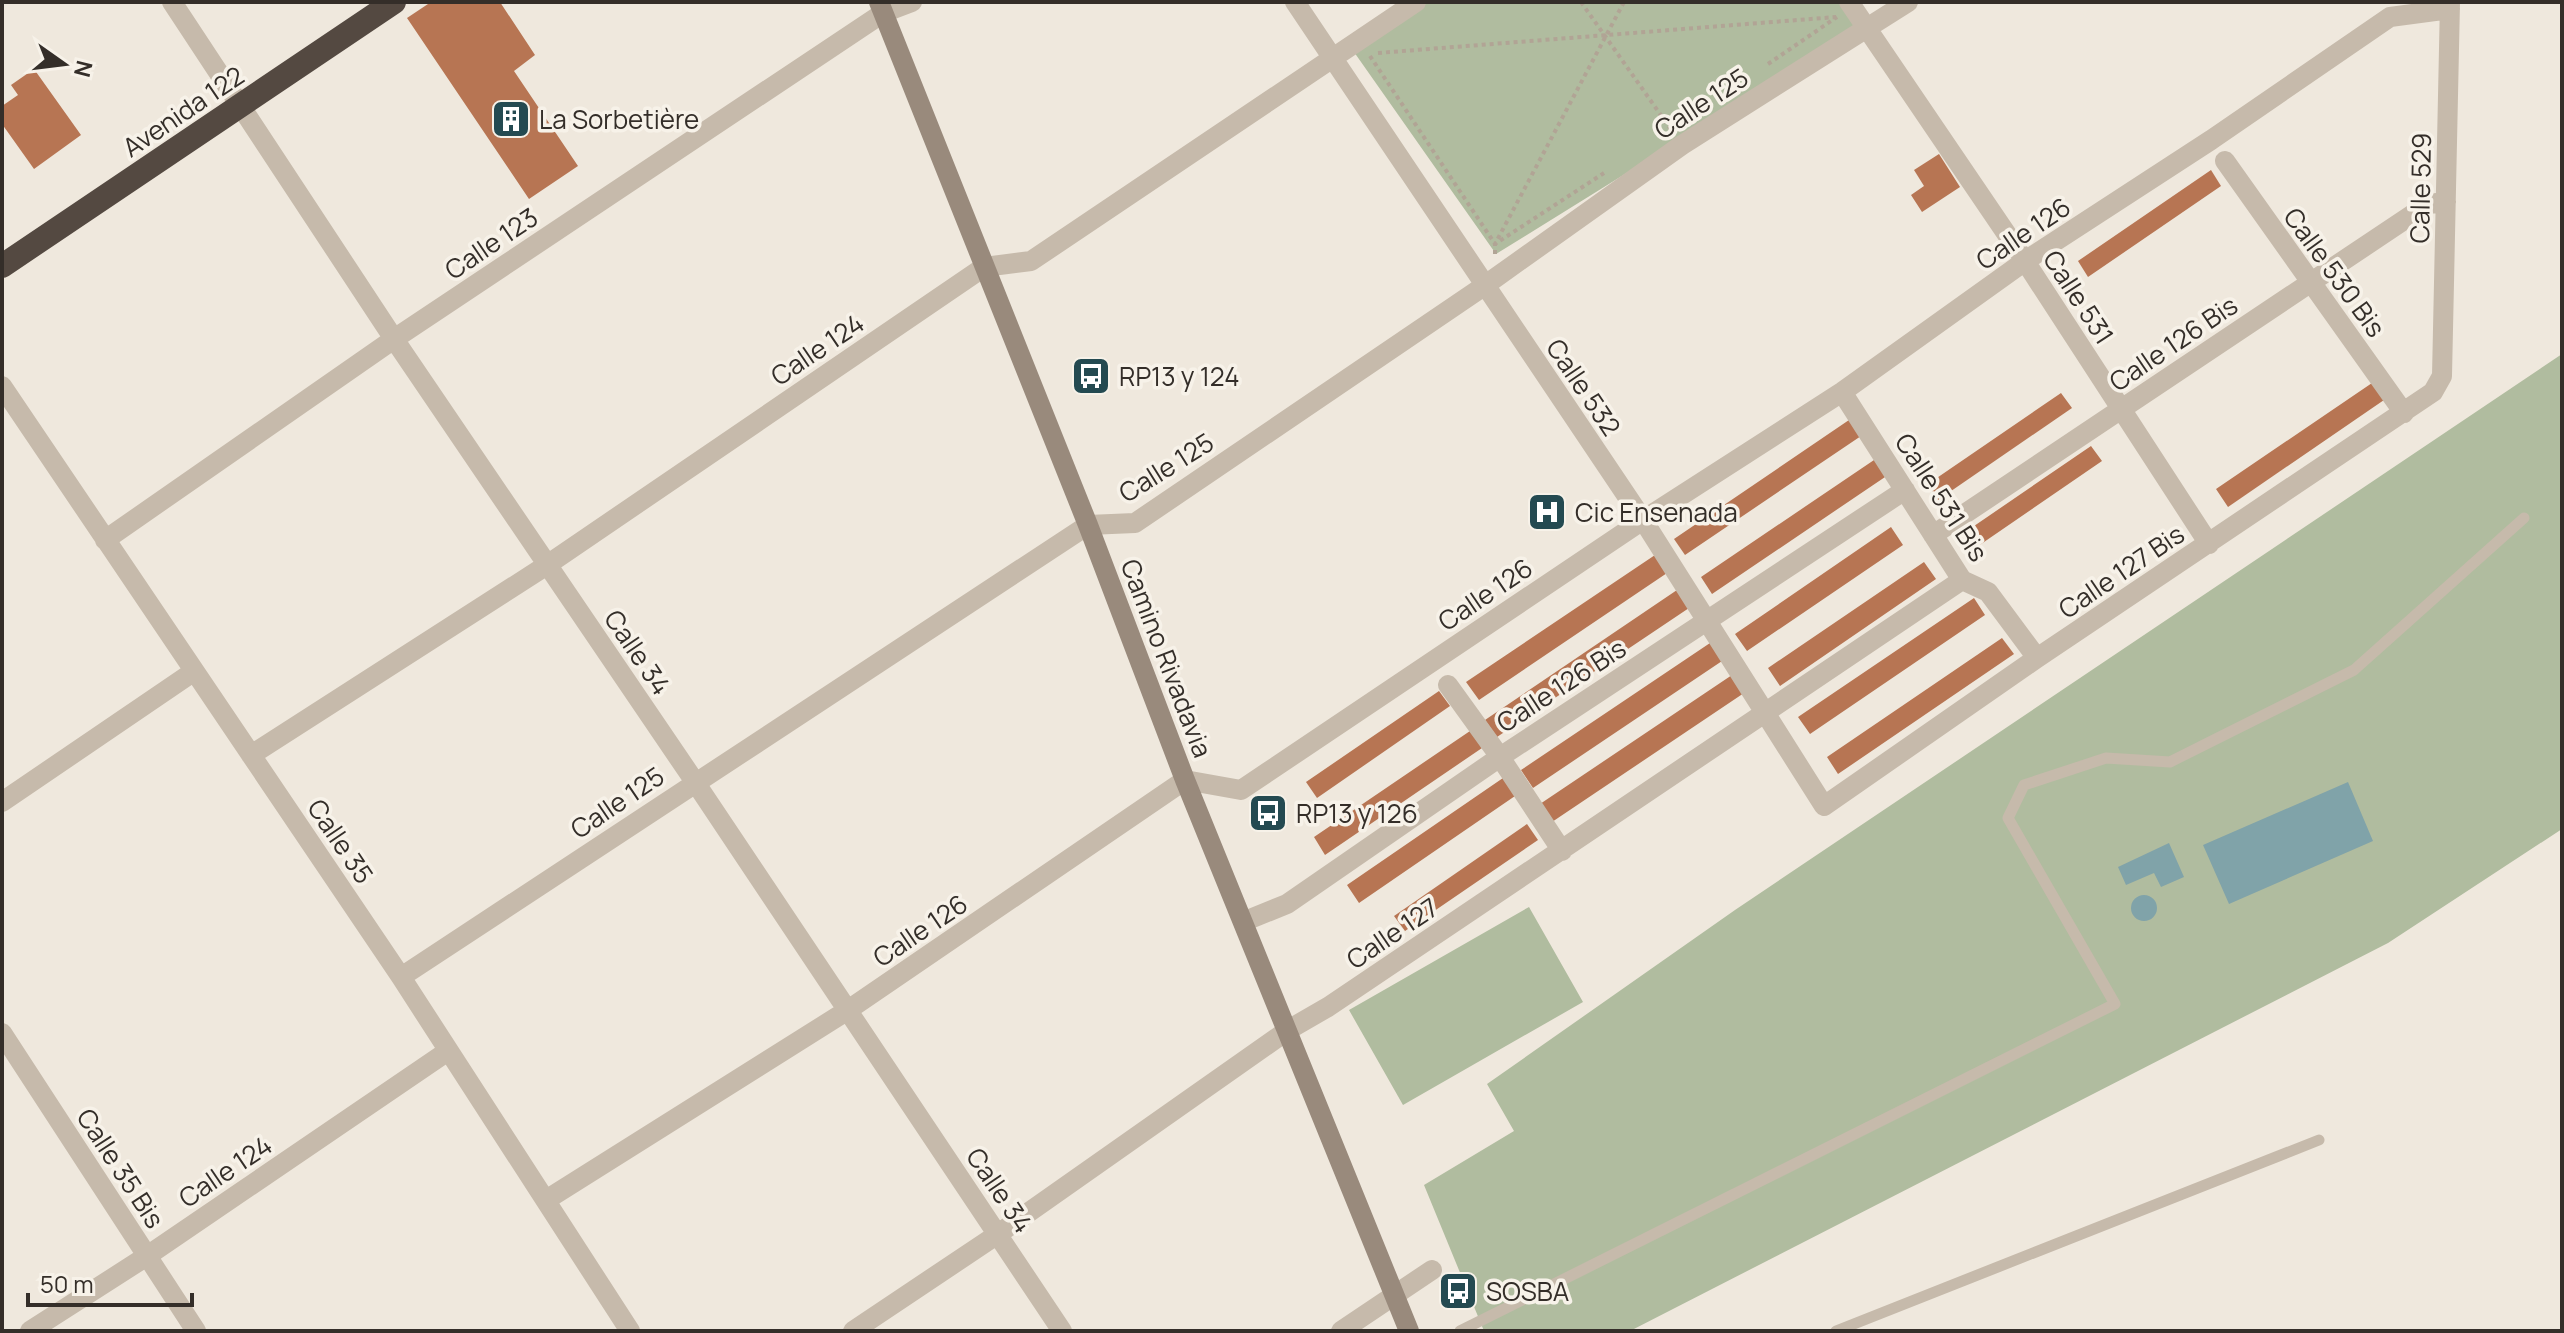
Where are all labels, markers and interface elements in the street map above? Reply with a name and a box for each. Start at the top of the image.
north arrow [24,24,104,104]
street label: Avenida 122 [115,57,251,165]
text: N [67,58,100,80]
street label: Calle 125 [1647,59,1755,147]
building icon: La Sorbetière [490,98,532,140]
place label: La Sorbetière [539,101,699,137]
street label: Calle 529 [2401,132,2439,244]
street label: Calle 126 [1969,188,2077,278]
street label: Calle 123 [437,199,545,287]
street label: Calle 530 Bis [2276,200,2394,344]
street label: Calle 531 [2035,243,2123,351]
street label: Calle 126 Bis [2102,287,2244,399]
street label: Calle 124 [763,305,871,393]
street label: Calle 532 [1538,331,1630,443]
bus stop icon: RP13 y 124 [1070,355,1112,397]
place label: RP13 y 124 [1119,358,1240,394]
street label: Calle 125 [1112,424,1220,510]
street label: Calle 531 Bis [1887,426,1997,568]
hospital icon: Cic Ensenada [1526,491,1568,533]
place label: Cic Ensenada [1575,494,1738,530]
street label: Calle 127 Bis [2051,516,2191,626]
street label: Calle 126 [1431,549,1539,639]
street label: Camino Rivadavia [1113,554,1221,762]
street label: Calle 34 [596,602,680,702]
street label: Calle 126 Bis [1489,630,1633,740]
street label: Calle 125 [563,758,671,846]
street label: Calle 35 [300,792,382,890]
bus stop icon: RP13 y 126 [1247,792,1289,834]
place label: RP13 y 126 [1296,795,1418,831]
street label: Calle 126 [866,885,974,975]
street label: Calle 127 [1339,889,1445,977]
street label: Calle 35 Bis [69,1101,173,1235]
street label: Calle 124 [171,1127,279,1215]
street label: Calle 34 [958,1140,1042,1240]
scale bar [28,1257,192,1307]
text: 50 m [40,1267,94,1300]
bus stop icon: SOSBA [1437,1270,1479,1312]
place label: SOSBA [1486,1273,1569,1309]

